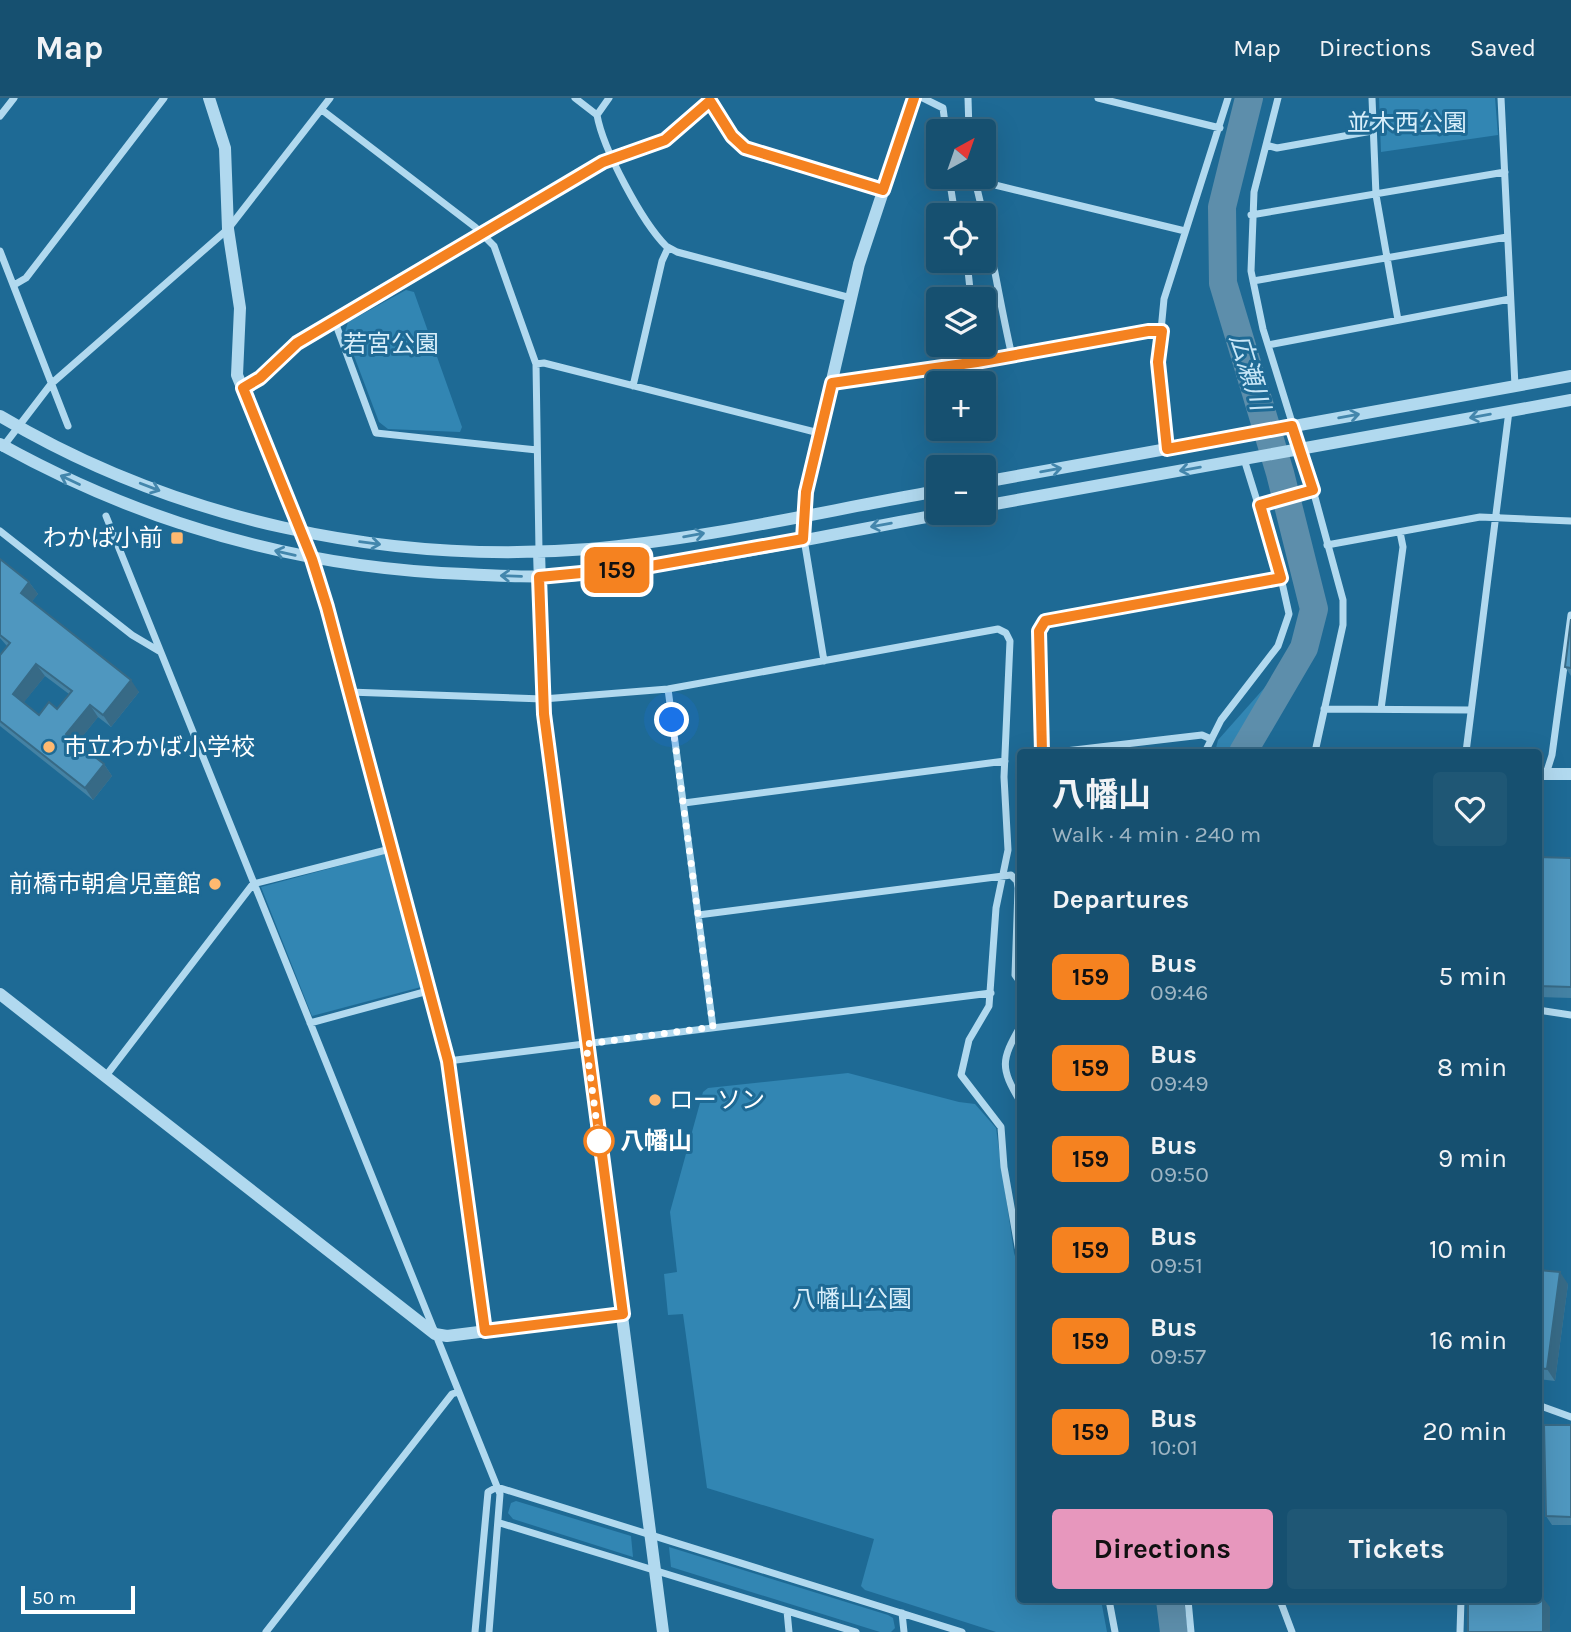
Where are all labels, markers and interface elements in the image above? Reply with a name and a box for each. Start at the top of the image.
text: Map [35,29,103,67]
text: Map [1233,34,1281,62]
text: Directions [1319,34,1432,62]
text: Saved [1470,34,1536,62]
park label: 並木西公園 [1347,109,1467,137]
north arrow [926,119,996,189]
map controls [926,119,996,525]
button: locate [926,203,996,273]
button: layers [926,287,996,357]
park label: 若宮公園 [343,330,439,358]
water label: 広瀬川 [1223,330,1277,417]
button: + [926,371,996,441]
one-way arrow [1337,408,1360,422]
one-way arrow [1469,410,1492,424]
button: − [926,455,996,525]
one-way arrow [1179,462,1202,476]
one-way arrow [1039,463,1062,476]
one-way arrow [60,472,81,486]
one-way arrow [138,482,160,494]
one-way arrow [870,519,893,532]
place label: わかば小前 [43,524,163,552]
one-way arrow [682,527,705,541]
marker: わかば小前 [169,530,185,546]
one-way arrow [358,536,381,549]
one-way arrow [274,546,297,559]
line badge: 159 [577,547,657,593]
text: 159 [598,556,636,584]
one-way arrow [499,569,522,583]
your location [654,702,689,737]
place label: 市立わかば小学校 [63,733,255,761]
marker: 市立わかば小学校 [41,739,57,755]
button: heart [1433,772,1507,846]
text: 八幡山 [1052,776,1151,814]
text: Walk · 4 min · 240 m [1052,821,1261,848]
place label: 前橋市朝倉児童館 [9,870,201,898]
marker: 前橋市朝倉児童館 [207,876,223,892]
text: Departures [1052,884,1189,915]
text: Bus [1150,948,1197,979]
text: 5 min [1438,961,1507,992]
text: 159 [1072,963,1109,991]
text: 09:46 [1150,979,1208,1006]
text: Bus [1150,1039,1197,1070]
text: 8 min [1437,1052,1507,1083]
text: 159 [1072,1054,1109,1082]
text: 09:49 [1150,1070,1208,1097]
place label: ローソン [669,1086,765,1114]
marker: ローソン [647,1092,663,1108]
marker: 八幡山 [584,1126,614,1156]
place label: 八幡山 [620,1127,692,1155]
text: Bus [1150,1130,1197,1161]
text: 9 min [1438,1143,1507,1174]
text: 159 [1072,1145,1109,1173]
text: 09:50 [1150,1161,1209,1188]
text: Bus [1150,1221,1197,1252]
text: 10 min [1429,1234,1507,1265]
text: 159 [1072,1236,1109,1264]
text: 09:51 [1150,1252,1203,1279]
park label: 八幡山公園 [792,1285,912,1313]
text: Bus [1150,1312,1197,1343]
text: 16 min [1430,1325,1507,1356]
text: 159 [1072,1327,1109,1355]
text: 09:57 [1150,1343,1206,1370]
text: Bus [1150,1403,1197,1434]
text: 20 min [1423,1416,1507,1447]
text: 159 [1072,1418,1109,1446]
text: 10:01 [1150,1434,1198,1461]
button: Directions [1052,1509,1273,1589]
button: Tickets [1287,1509,1507,1589]
scale bar [21,1583,135,1615]
text: 50 m [32,1587,76,1609]

